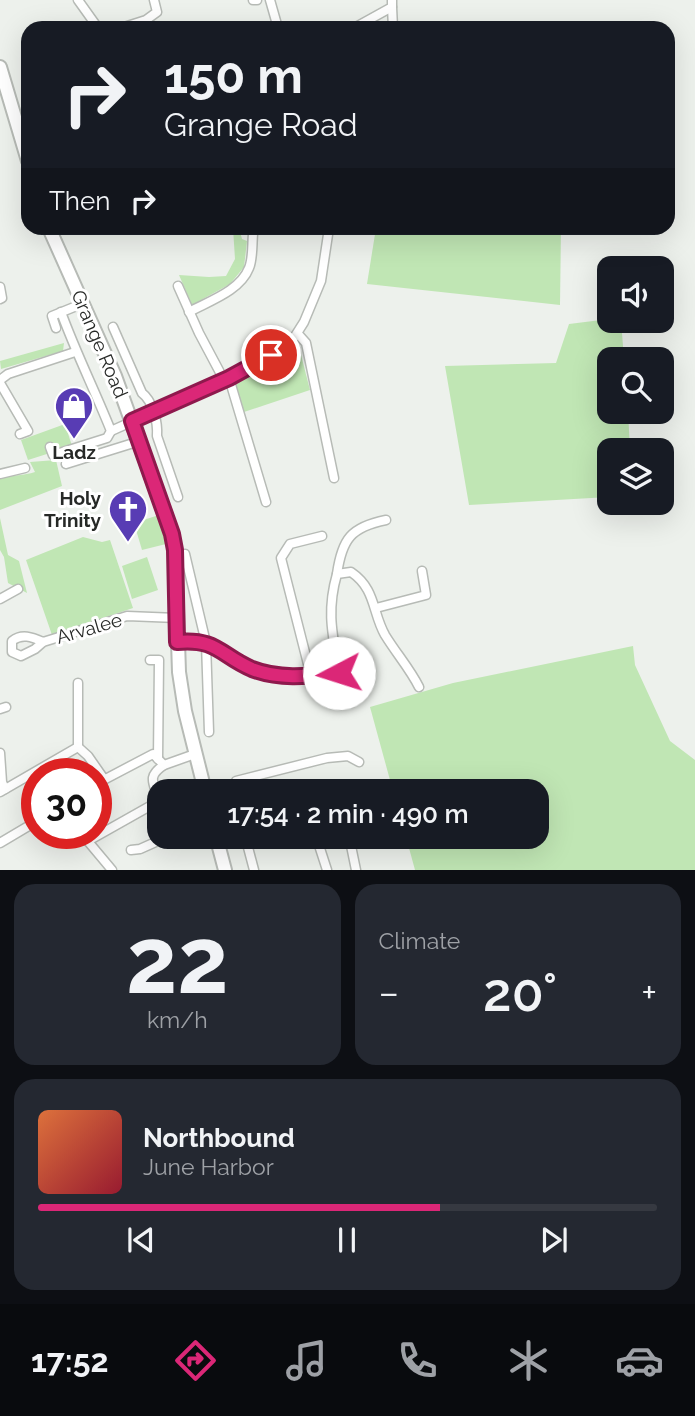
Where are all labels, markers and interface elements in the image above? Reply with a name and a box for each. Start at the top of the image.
text: 150 m [164,47,303,104]
icon: right [49,49,140,140]
text: Grange Road [164,106,358,143]
icon: right [124,182,162,220]
text: Then [49,186,110,216]
map controls [597,256,674,515]
button: sound [597,256,674,333]
street label: Grange Road [67,287,133,401]
pin [241,325,301,385]
icon: arrive [252,336,290,374]
button: search [597,347,674,424]
shop icon: Ladz [53,385,95,440]
button: layers [597,438,674,515]
place label: Ladz [52,441,96,463]
place label: Holy Trinity [44,487,102,531]
church icon: Holy Trinity [107,488,149,543]
street label: Arvalee [54,608,124,648]
position arrow [302,636,376,710]
speed limit sign: 30 [21,758,112,849]
text: 17:54 · 2 min · 490 m [227,799,469,829]
text: 22 [126,907,229,1014]
text: Climate [379,927,460,954]
text: 20° [483,962,557,1023]
text: − [379,970,399,1015]
text: + [641,970,657,1015]
text: km/h [147,1006,208,1033]
text: Northbound [143,1123,295,1153]
text: June Harbor [143,1153,274,1180]
icon: previous [122,1221,160,1259]
icon: pause [328,1221,366,1259]
icon: next [535,1221,573,1259]
icon: directions [171,1336,220,1385]
icon: music [282,1336,331,1385]
icon: phone [393,1336,442,1385]
icon: climate [504,1336,553,1385]
icon: car [615,1336,664,1385]
text: 17:52 [31,1342,108,1379]

